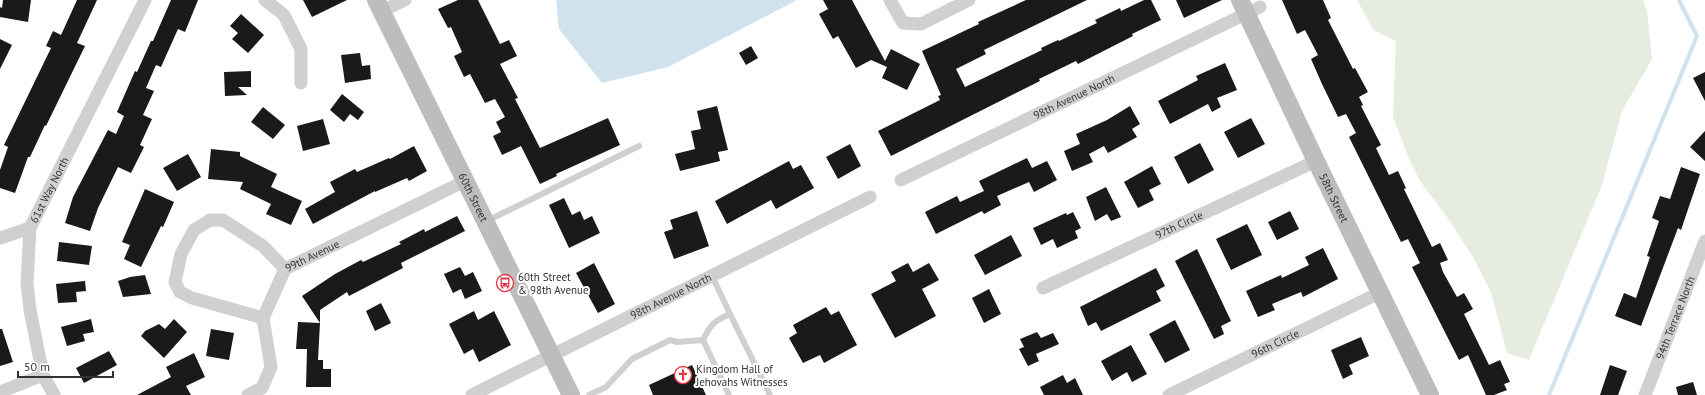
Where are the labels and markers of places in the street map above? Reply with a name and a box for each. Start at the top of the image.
place label: 60th Street & 98th Avenue [518,270,589,297]
bus stop icon: 60th Street & 98th Avenue [495,273,515,293]
place label: Kingdom Hall of Jehovahs Witnesses [695,362,788,389]
church icon: Kingdom Hall of Jehovahs Witnesses [673,365,693,385]

